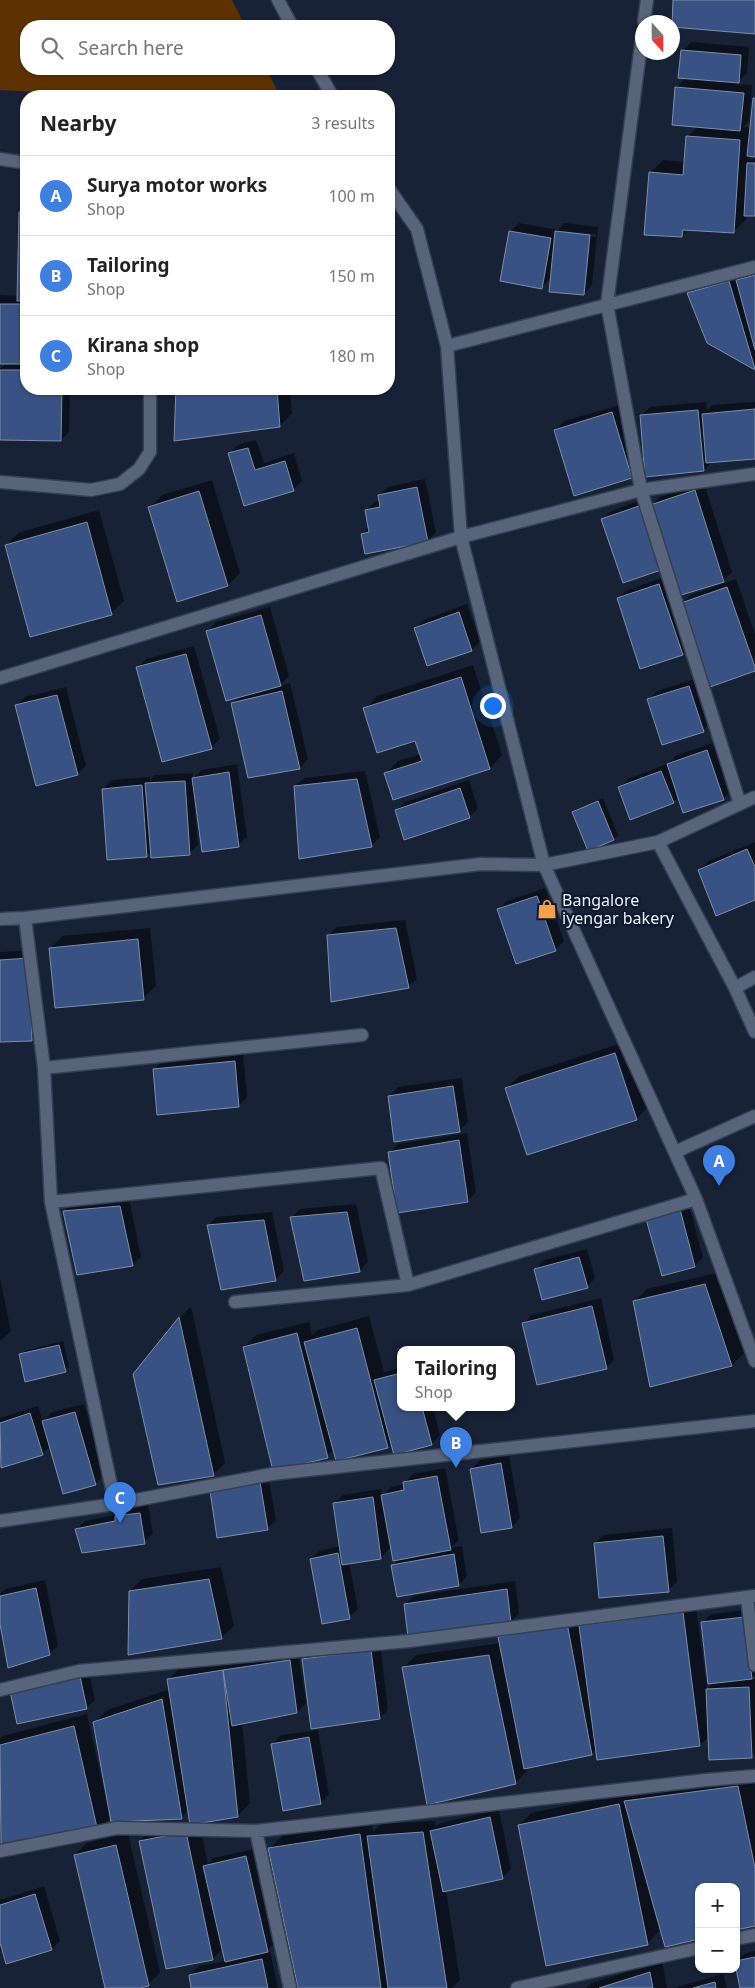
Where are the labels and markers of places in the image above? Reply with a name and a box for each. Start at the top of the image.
place label: Bangalore iyengar bakery [562,889,675,929]
shop icon: Bangalore iyengar bakery [536,898,558,920]
pin: A [703,1145,735,1186]
pin: B [440,1427,472,1468]
pin: C [104,1482,136,1523]

